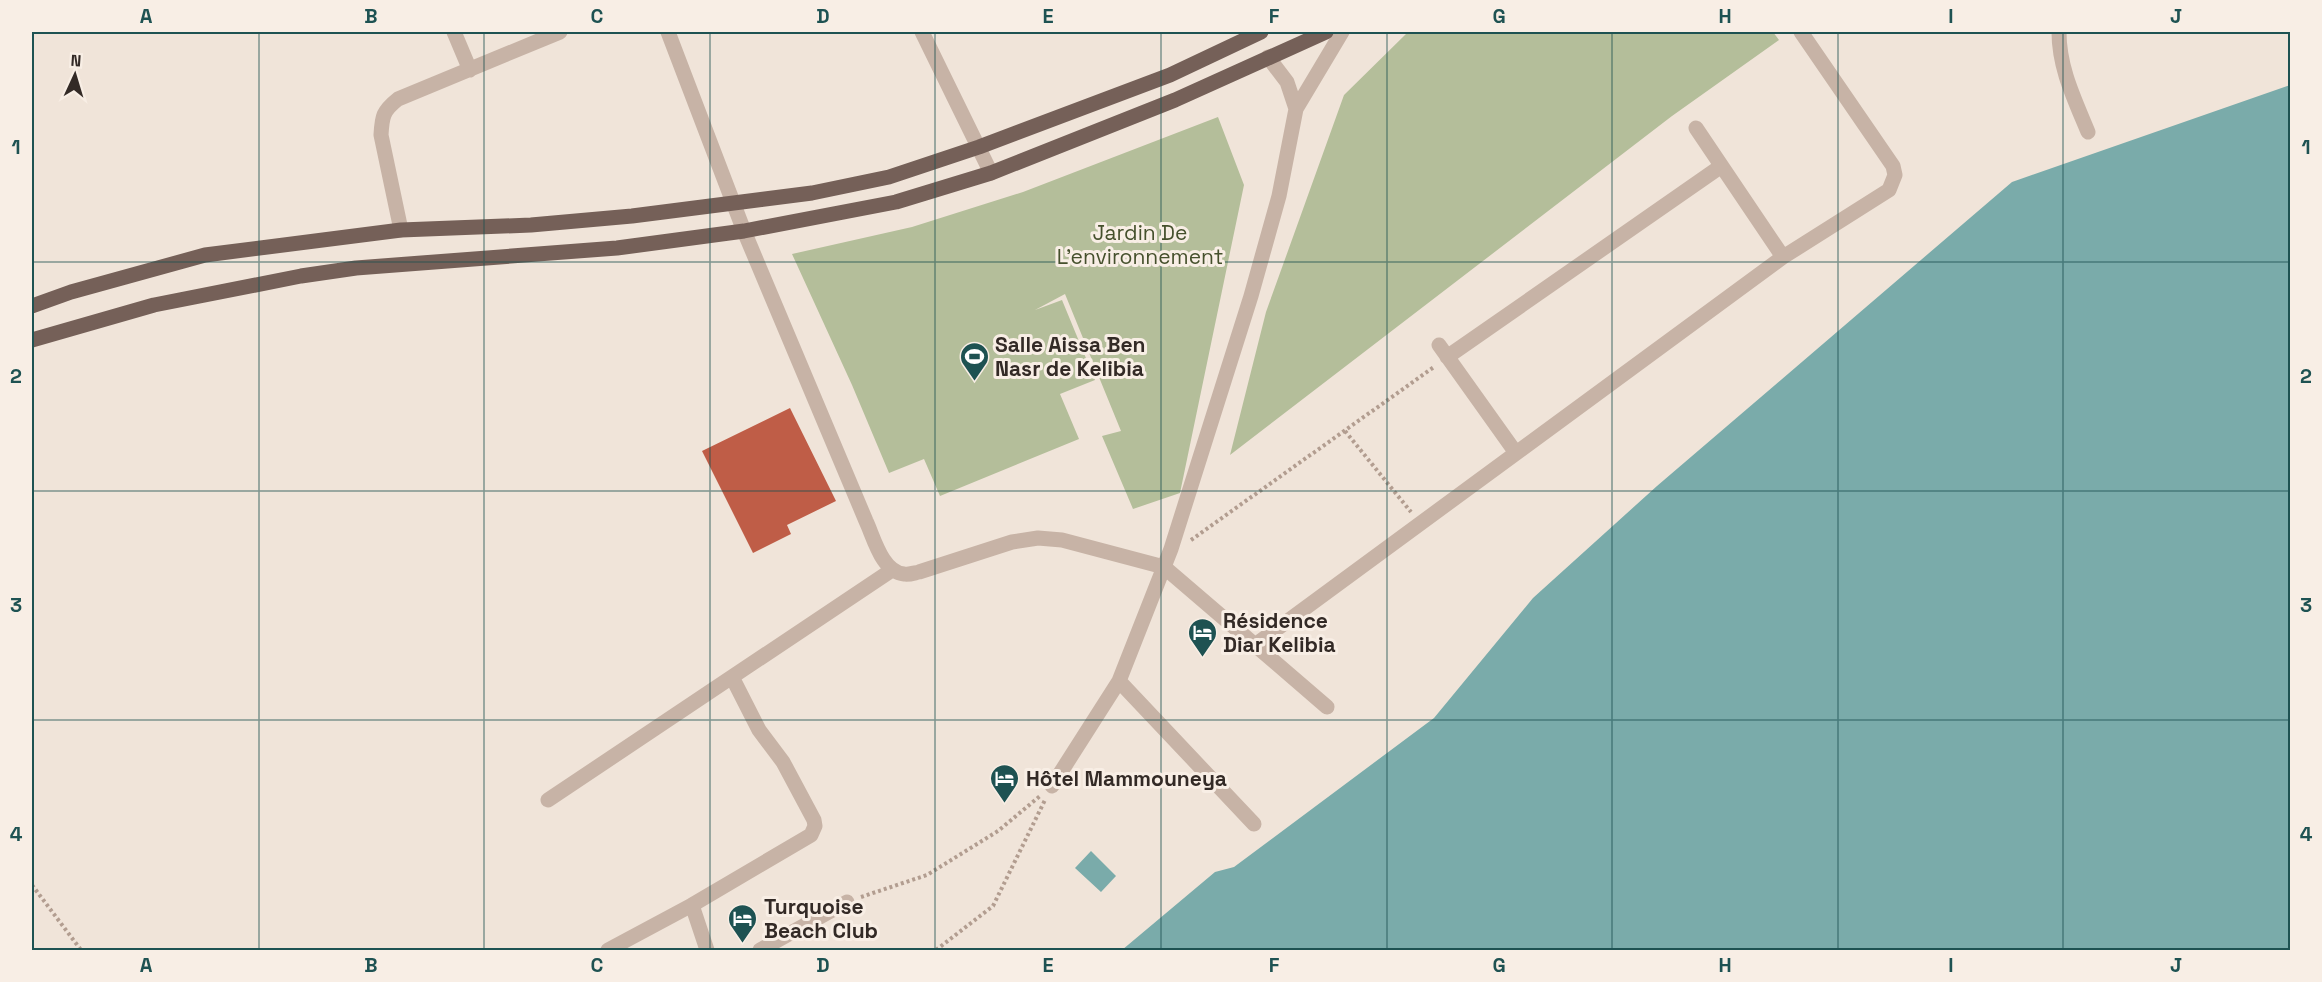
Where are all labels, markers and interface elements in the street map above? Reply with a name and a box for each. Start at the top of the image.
text: A [140,3,153,29]
text: B [364,3,378,29]
text: C [591,3,604,29]
text: D [816,3,830,29]
text: E [1042,3,1054,29]
text: F [1269,3,1280,29]
text: G [1492,3,1506,29]
text: H [1718,3,1732,29]
text: I [1948,3,1954,29]
text: J [2170,3,2182,29]
north arrow [45,45,105,105]
text: N [70,50,82,71]
text: 1 [11,134,21,160]
text: 1 [2301,134,2311,160]
park label: Jardin De L'environnement [1057,219,1223,270]
place label: Salle Aissa Ben Nasr de Kelibia [995,331,1146,382]
sports icon: Salle Aissa Ben Nasr de Kelibia [958,340,990,382]
text: 2 [10,363,22,389]
text: 2 [2300,363,2312,389]
text: 3 [10,592,22,618]
text: 3 [2300,592,2312,618]
place label: Résidence Diar Kelibia [1223,607,1336,658]
hotel icon: Résidence Diar Kelibia [1186,616,1218,658]
hotel icon: Hôtel Mammouneya [989,762,1021,804]
place label: Hôtel Mammouneya [1026,765,1227,792]
text: 4 [10,821,23,847]
text: 4 [2300,821,2313,847]
place label: Turquoise Beach Club [764,893,878,944]
hotel icon: Turquoise Beach Club [727,902,759,944]
text: A [140,952,153,978]
text: B [364,952,378,978]
text: C [591,952,604,978]
text: D [816,952,830,978]
text: E [1042,952,1054,978]
text: F [1269,952,1280,978]
text: G [1492,952,1506,978]
text: H [1718,952,1732,978]
text: I [1948,952,1954,978]
text: J [2170,952,2182,978]

